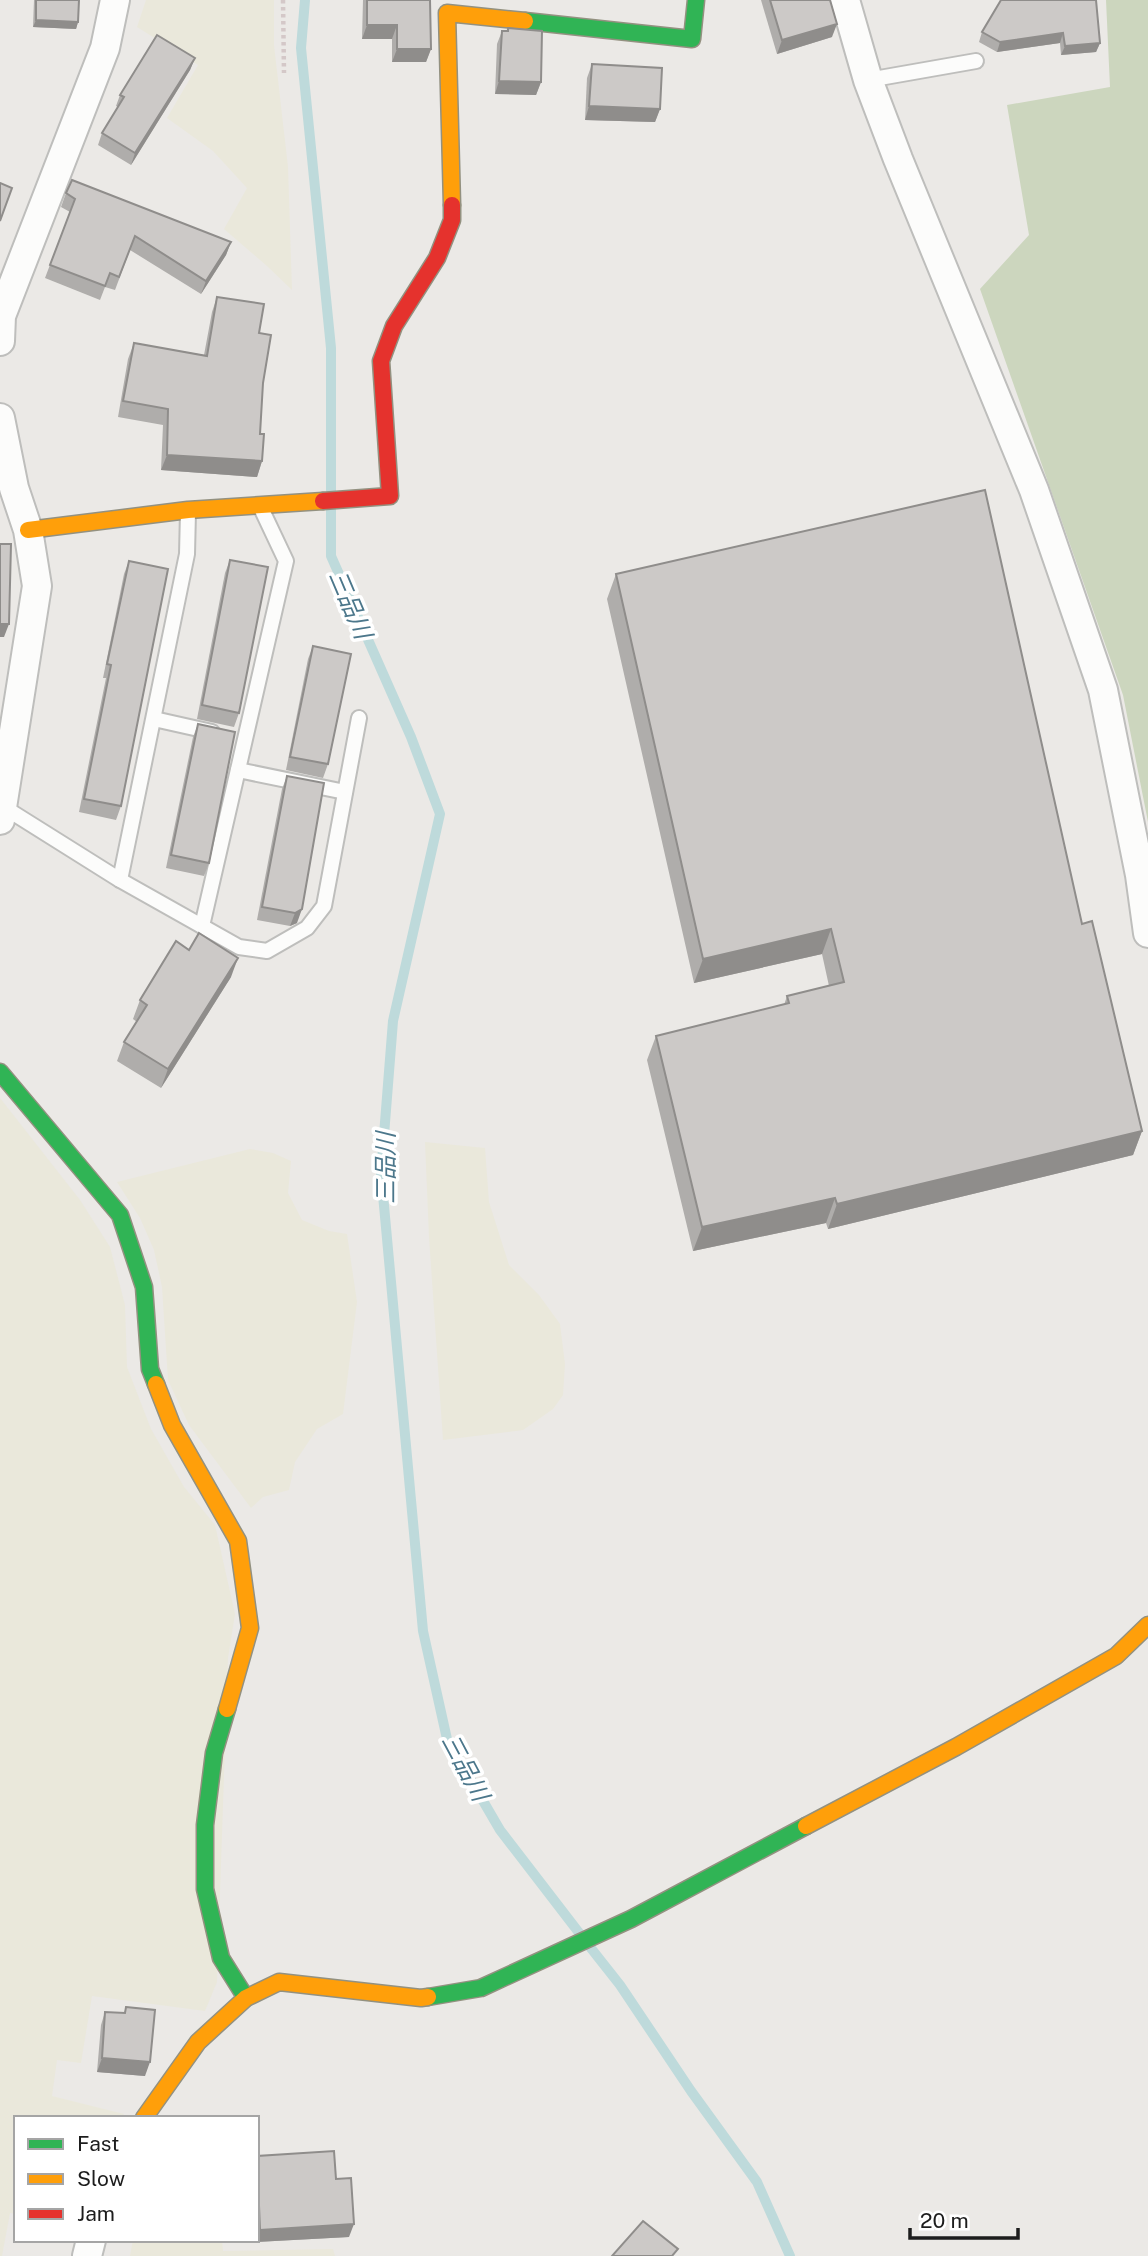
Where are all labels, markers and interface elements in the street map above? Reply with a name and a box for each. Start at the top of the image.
water label: 三品川 [324,565,379,645]
water label: 三品川 [371,1129,399,1204]
water label: 三品川 [437,1729,497,1808]
legend [14,2116,259,2242]
text: Fast [77,2131,119,2156]
text: Slow [77,2166,125,2191]
scale bar [910,2196,1018,2240]
text: Jam [77,2201,115,2226]
text: 20 m [920,2208,969,2233]

